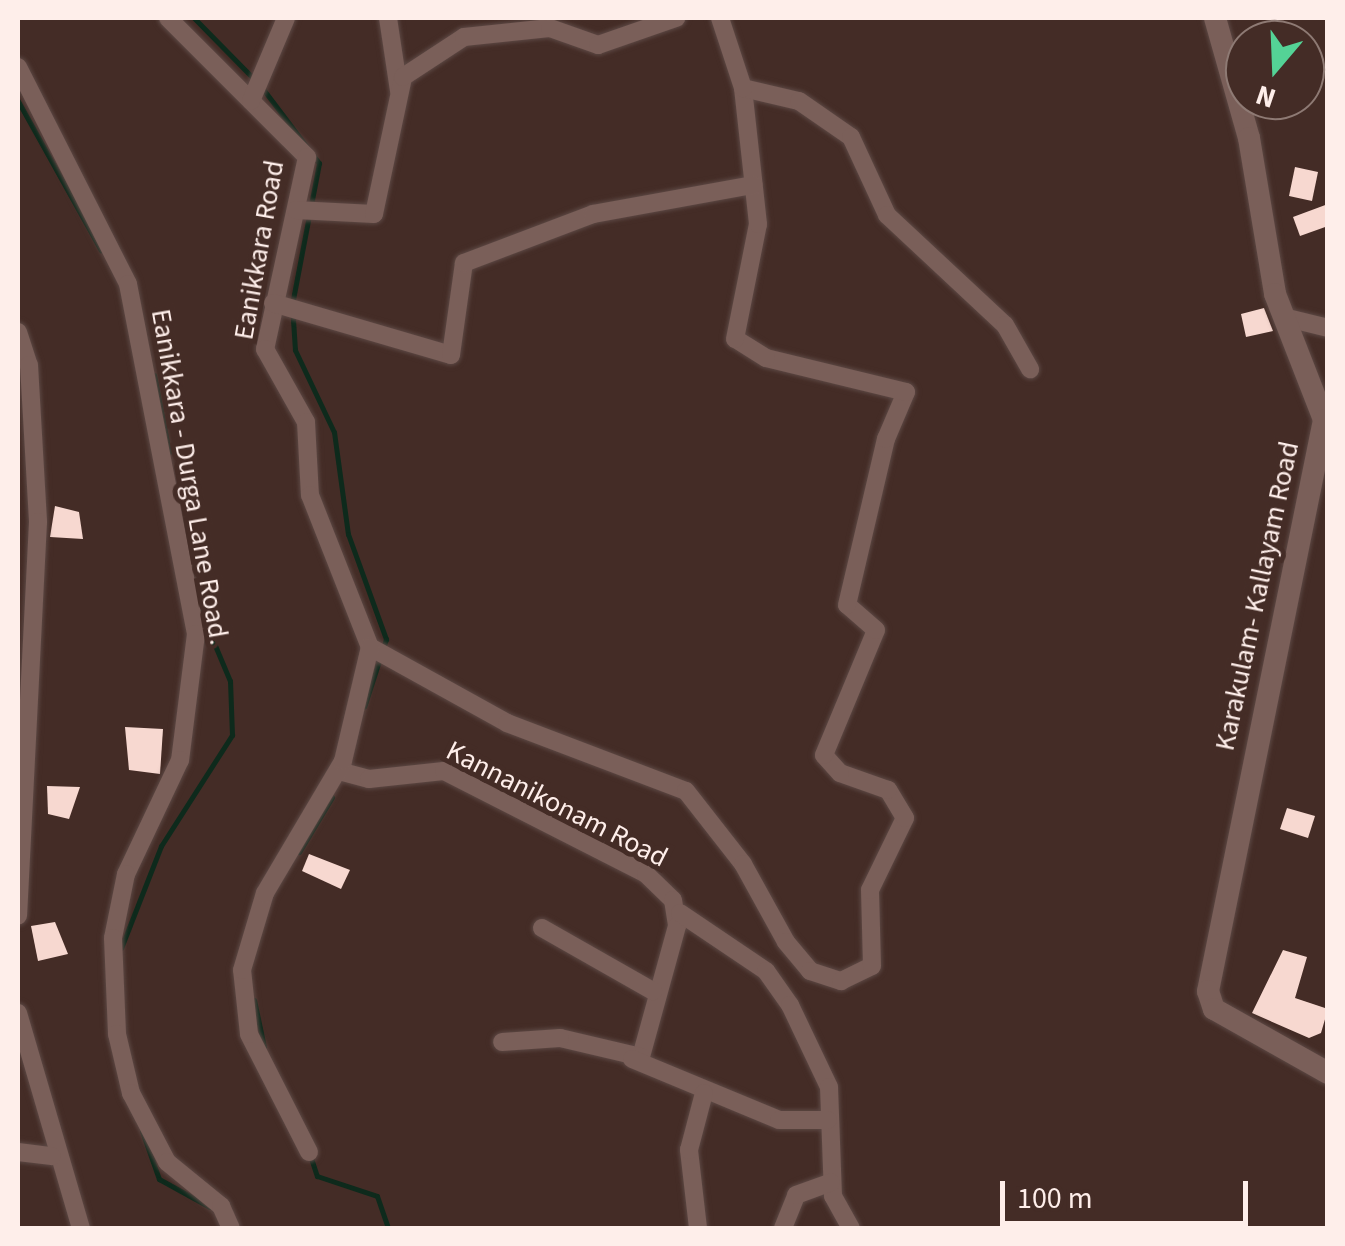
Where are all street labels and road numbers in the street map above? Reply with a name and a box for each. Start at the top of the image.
street label: Eanikkara Road [227,158,291,342]
street label: Eanikkara - Durga Lane Road. [144,306,236,648]
street label: Karakulam- Kallayam Road [1208,438,1306,754]
street label: Kannanikonam Road [441,734,673,874]

